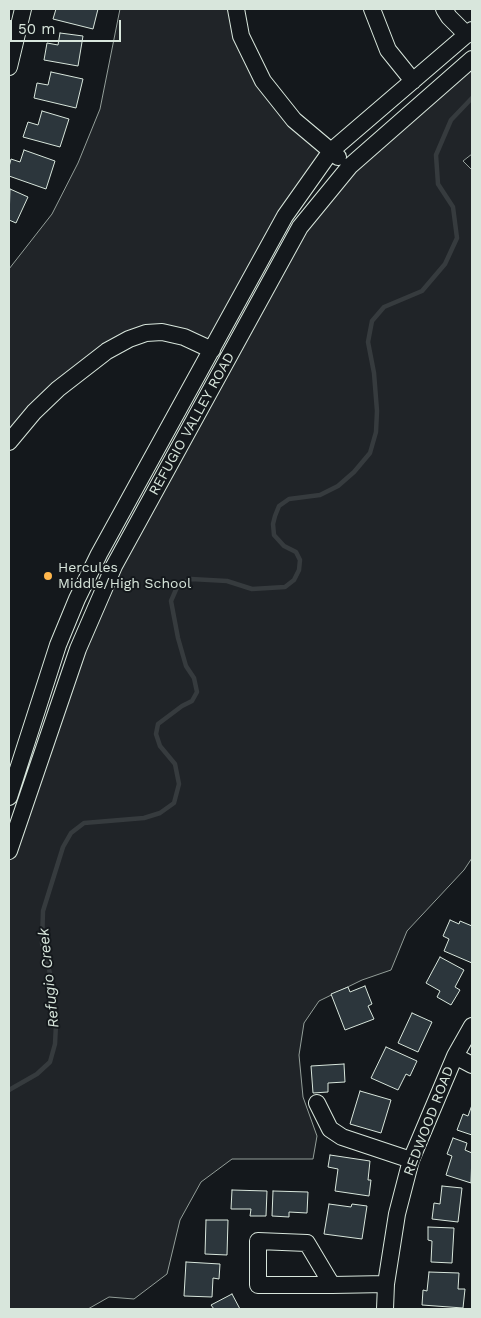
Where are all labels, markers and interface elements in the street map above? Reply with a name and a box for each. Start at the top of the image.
scale bar [12,10,124,42]
text: 50 m [18,20,55,38]
street label: REFUGIO VALLEY ROAD [146,350,238,498]
place label: Hercules Middle/High School [58,560,191,592]
marker: Hercules Middle/High School [42,570,54,582]
water label: Refugio Creek [35,927,63,1029]
street label: REDWOOD ROAD [400,1064,458,1178]

